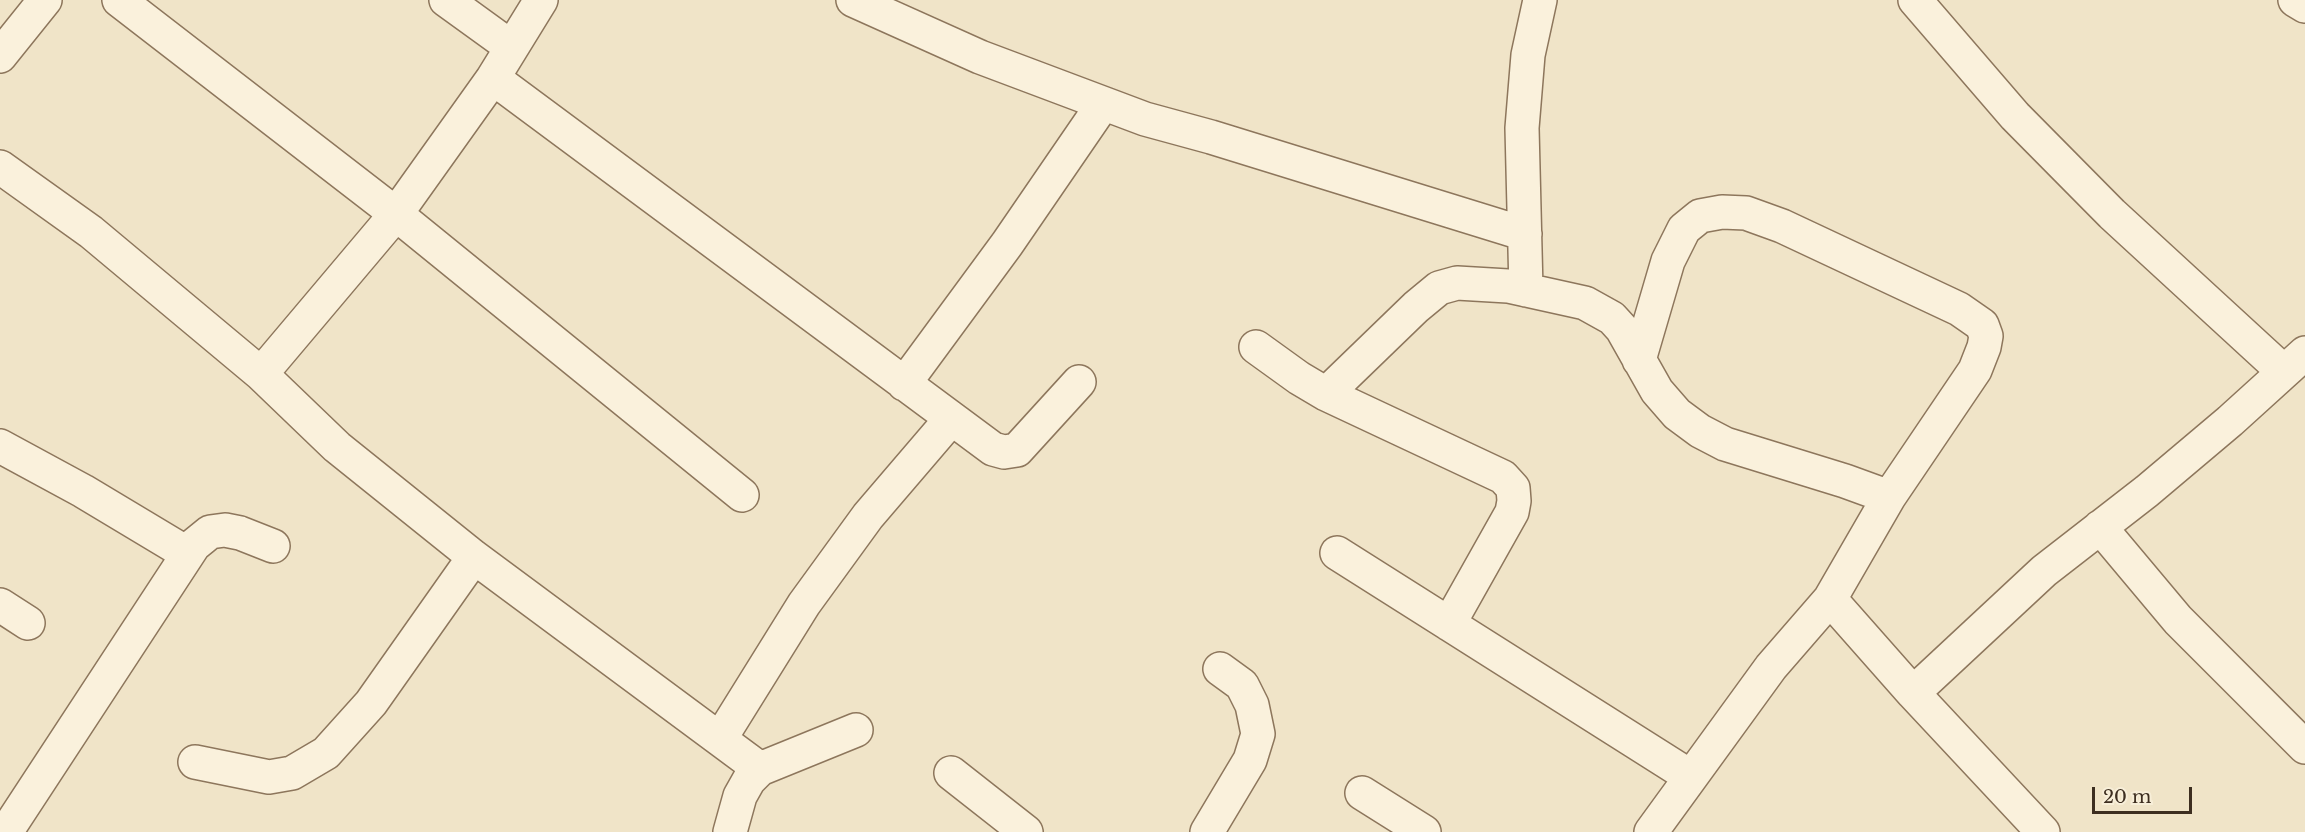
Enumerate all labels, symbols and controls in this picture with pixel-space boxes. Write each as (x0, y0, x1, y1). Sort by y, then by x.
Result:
scale bar (2095, 775, 2196, 813)
text: 20 m (2103, 786, 2151, 808)

